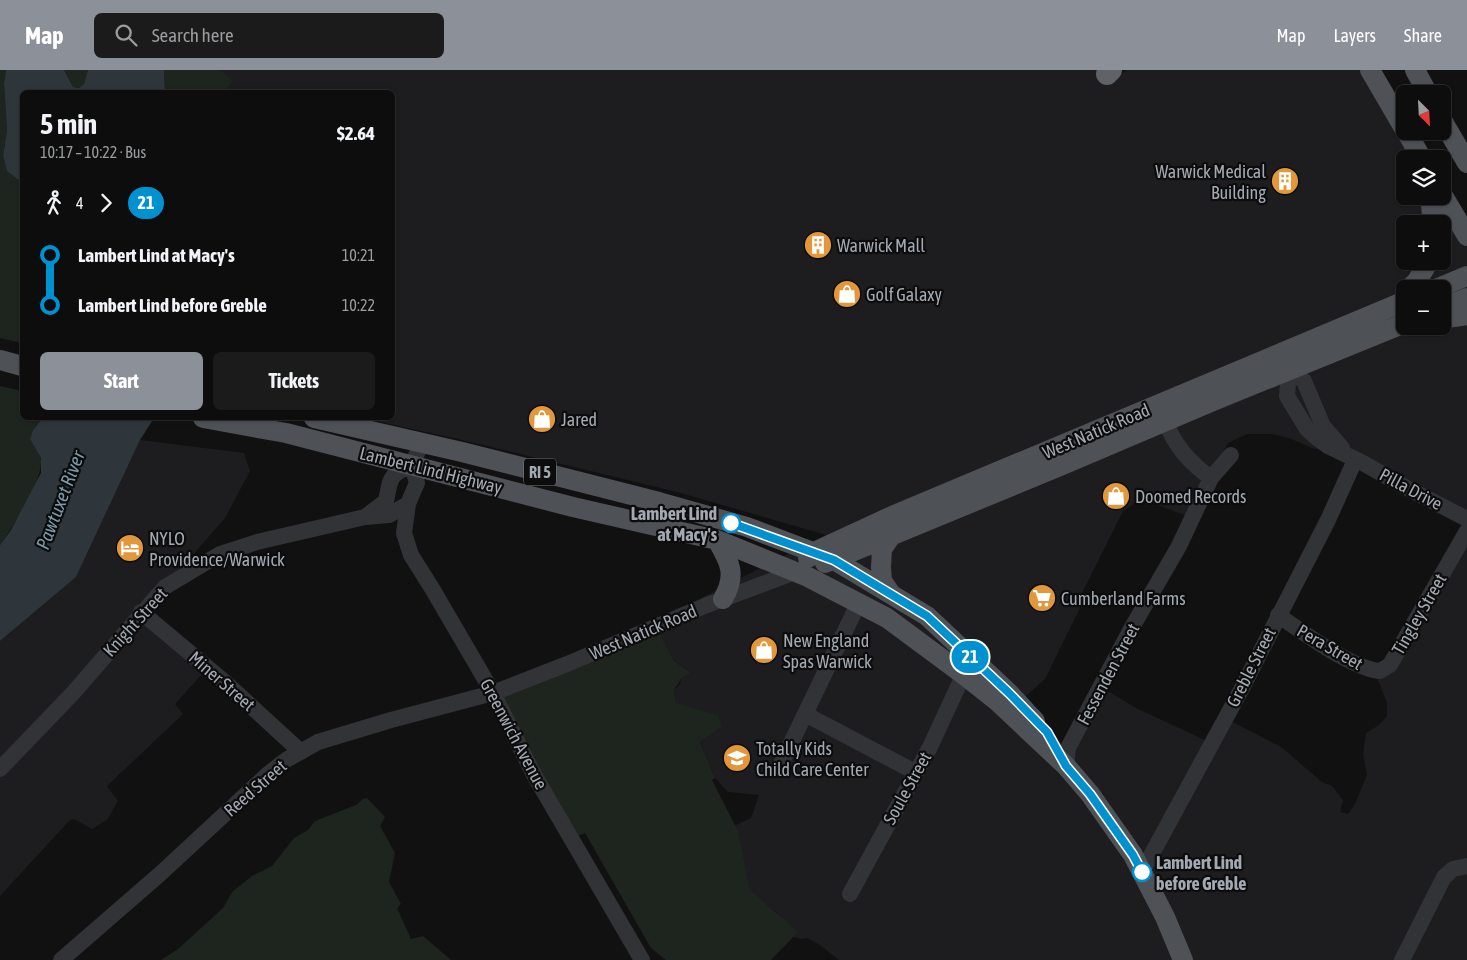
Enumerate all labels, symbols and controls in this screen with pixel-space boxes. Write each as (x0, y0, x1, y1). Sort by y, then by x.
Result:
search box (94, 13, 444, 58)
icon: search (112, 21, 140, 49)
text: Map (25, 22, 64, 49)
text: Search here (152, 24, 234, 46)
text: Map (1276, 25, 1305, 46)
text: Layers (1333, 25, 1376, 46)
text: Share (1404, 25, 1442, 46)
north arrow (1396, 85, 1451, 140)
map controls (1396, 85, 1451, 335)
text: 5 min (40, 108, 97, 140)
text: $2.64 (337, 122, 375, 144)
text: 10:17 – 10:22 · Bus (40, 143, 146, 161)
button: layers (1396, 150, 1451, 205)
place label: Warwick Medical Building (1155, 161, 1266, 203)
building icon: Warwick Medical Building (1270, 166, 1300, 196)
icon: walk (40, 189, 68, 217)
icon: forward (92, 189, 120, 217)
text: 21 (138, 192, 154, 213)
text: 4 (76, 194, 84, 212)
button: + (1396, 215, 1451, 270)
building icon: Warwick Mall (803, 230, 833, 260)
place label: Warwick Mall (837, 235, 925, 256)
text: Lambert Lind at Macy's (78, 244, 235, 266)
text: 10:21 (342, 246, 375, 264)
shop icon: Golf Galaxy (832, 279, 862, 309)
button: − (1396, 280, 1451, 335)
place label: Golf Galaxy (866, 284, 942, 305)
text: Lambert Lind before Greble (78, 294, 267, 316)
text: 10:22 (342, 296, 375, 314)
button: Start (40, 352, 203, 410)
button: Tickets (213, 352, 375, 410)
street label: West Natick Road (1039, 399, 1153, 463)
shop icon: Jared (527, 404, 557, 434)
place label: Jared (561, 409, 597, 430)
street label: Lambert Lind Highway (358, 442, 504, 498)
water label: Pawtuxet River (31, 446, 89, 552)
road number: RI 5 (524, 458, 556, 486)
street label: Pilla Drive (1376, 464, 1446, 514)
shop icon: Doomed Records (1101, 481, 1131, 511)
place label: Doomed Records (1135, 486, 1246, 507)
place label: Lambert Lind at Macy's (631, 503, 718, 545)
marker: Lambert Lind at Macy's (721, 513, 741, 533)
place label: NYLO Providence/Warwick (149, 528, 285, 570)
hotel icon: NYLO Providence/Warwick (115, 533, 145, 563)
street label: Tingley Street (1387, 570, 1451, 658)
street label: Knight Street (99, 583, 171, 661)
supermarket icon: Cumberland Farms (1027, 583, 1057, 613)
place label: Cumberland Farms (1061, 588, 1186, 609)
street label: West Natick Road (586, 600, 700, 664)
street label: Fessenden Street (1072, 620, 1144, 728)
street label: Pera Street (1294, 620, 1366, 674)
street label: Greble Street (1222, 624, 1280, 710)
place label: New England Spas Warwick (783, 630, 872, 672)
shop icon: New England Spas Warwick (749, 635, 779, 665)
line badge: 21 (948, 641, 992, 673)
text: 21 (962, 646, 978, 667)
street label: Miner Street (185, 647, 259, 715)
street label: Greenwich Avenue (476, 675, 552, 793)
place label: Totally Kids Child Care Center (756, 738, 869, 780)
school or university icon: Totally Kids Child Care Center (722, 743, 752, 773)
street label: Soule Street (879, 748, 935, 828)
street label: Reed Street (220, 755, 290, 821)
place label: Lambert Lind before Greble (1156, 852, 1246, 894)
marker: Lambert Lind before Greble (1132, 862, 1152, 882)

